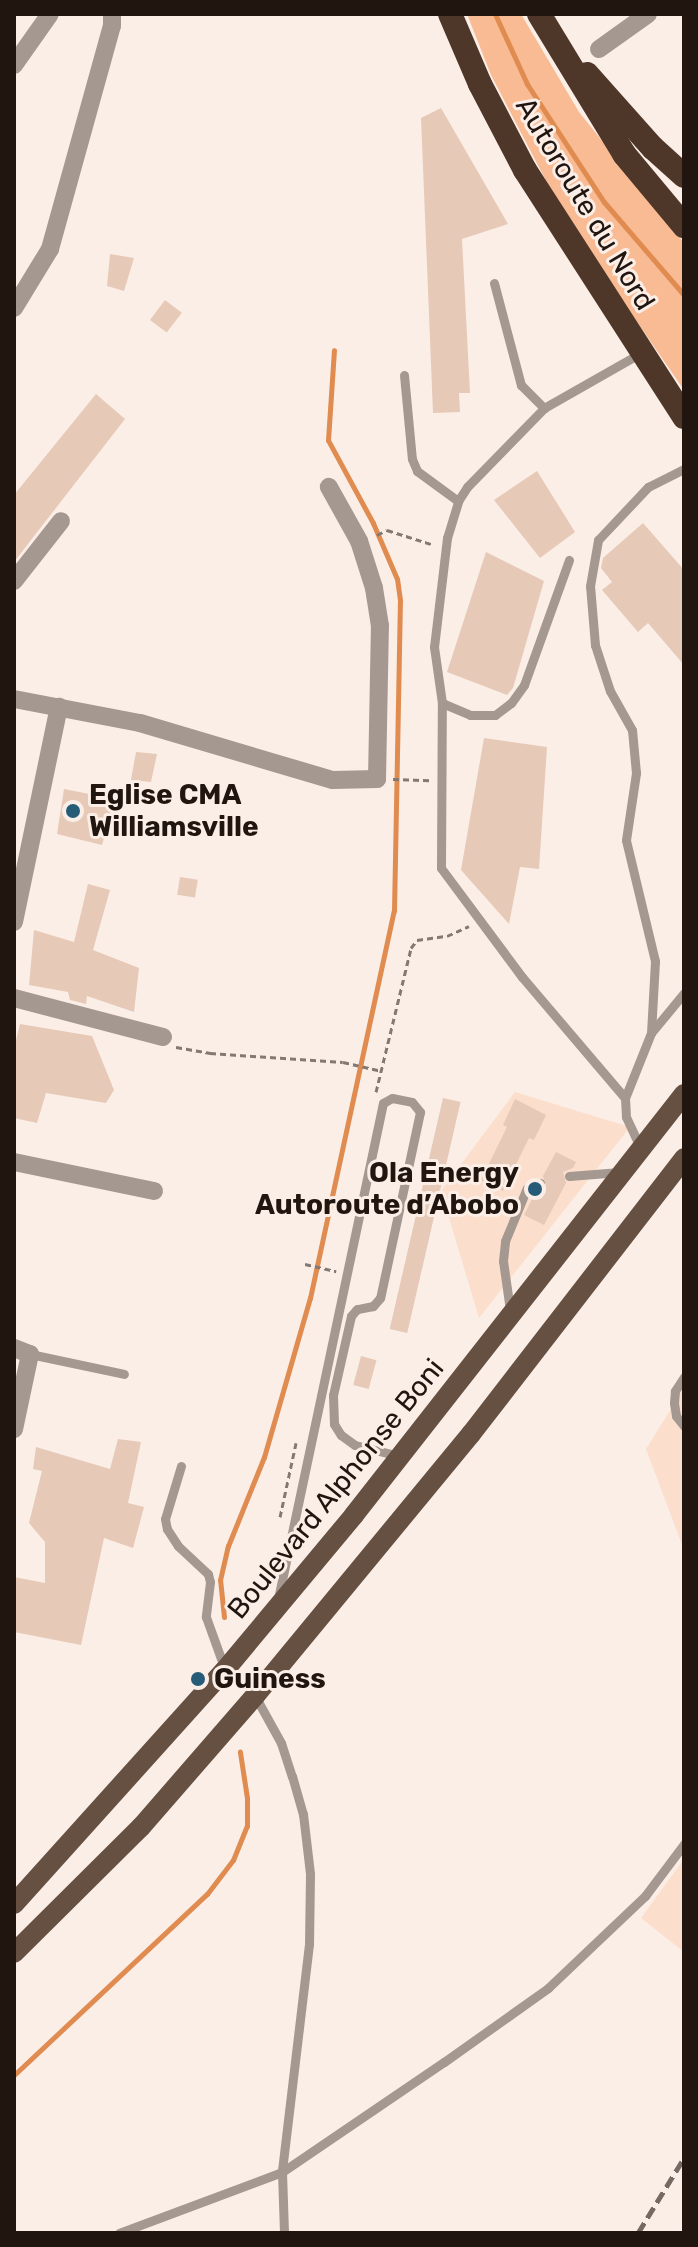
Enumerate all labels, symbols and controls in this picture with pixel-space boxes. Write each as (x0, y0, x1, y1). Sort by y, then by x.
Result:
street label: Autoroute du Nord (508, 92, 662, 316)
place label: Eglise CMA Williamsville (89, 778, 259, 844)
marker: Eglise CMA Williamsville (64, 802, 82, 820)
place label: Ola Energy Autoroute d’Abobo (255, 1156, 519, 1222)
marker: Ola Energy Autoroute d’Abobo (526, 1180, 544, 1198)
street label: Boulevard Alphonse Boni (221, 1352, 451, 1626)
place label: Guiness (214, 1662, 326, 1696)
marker: Guiness (189, 1670, 207, 1688)

